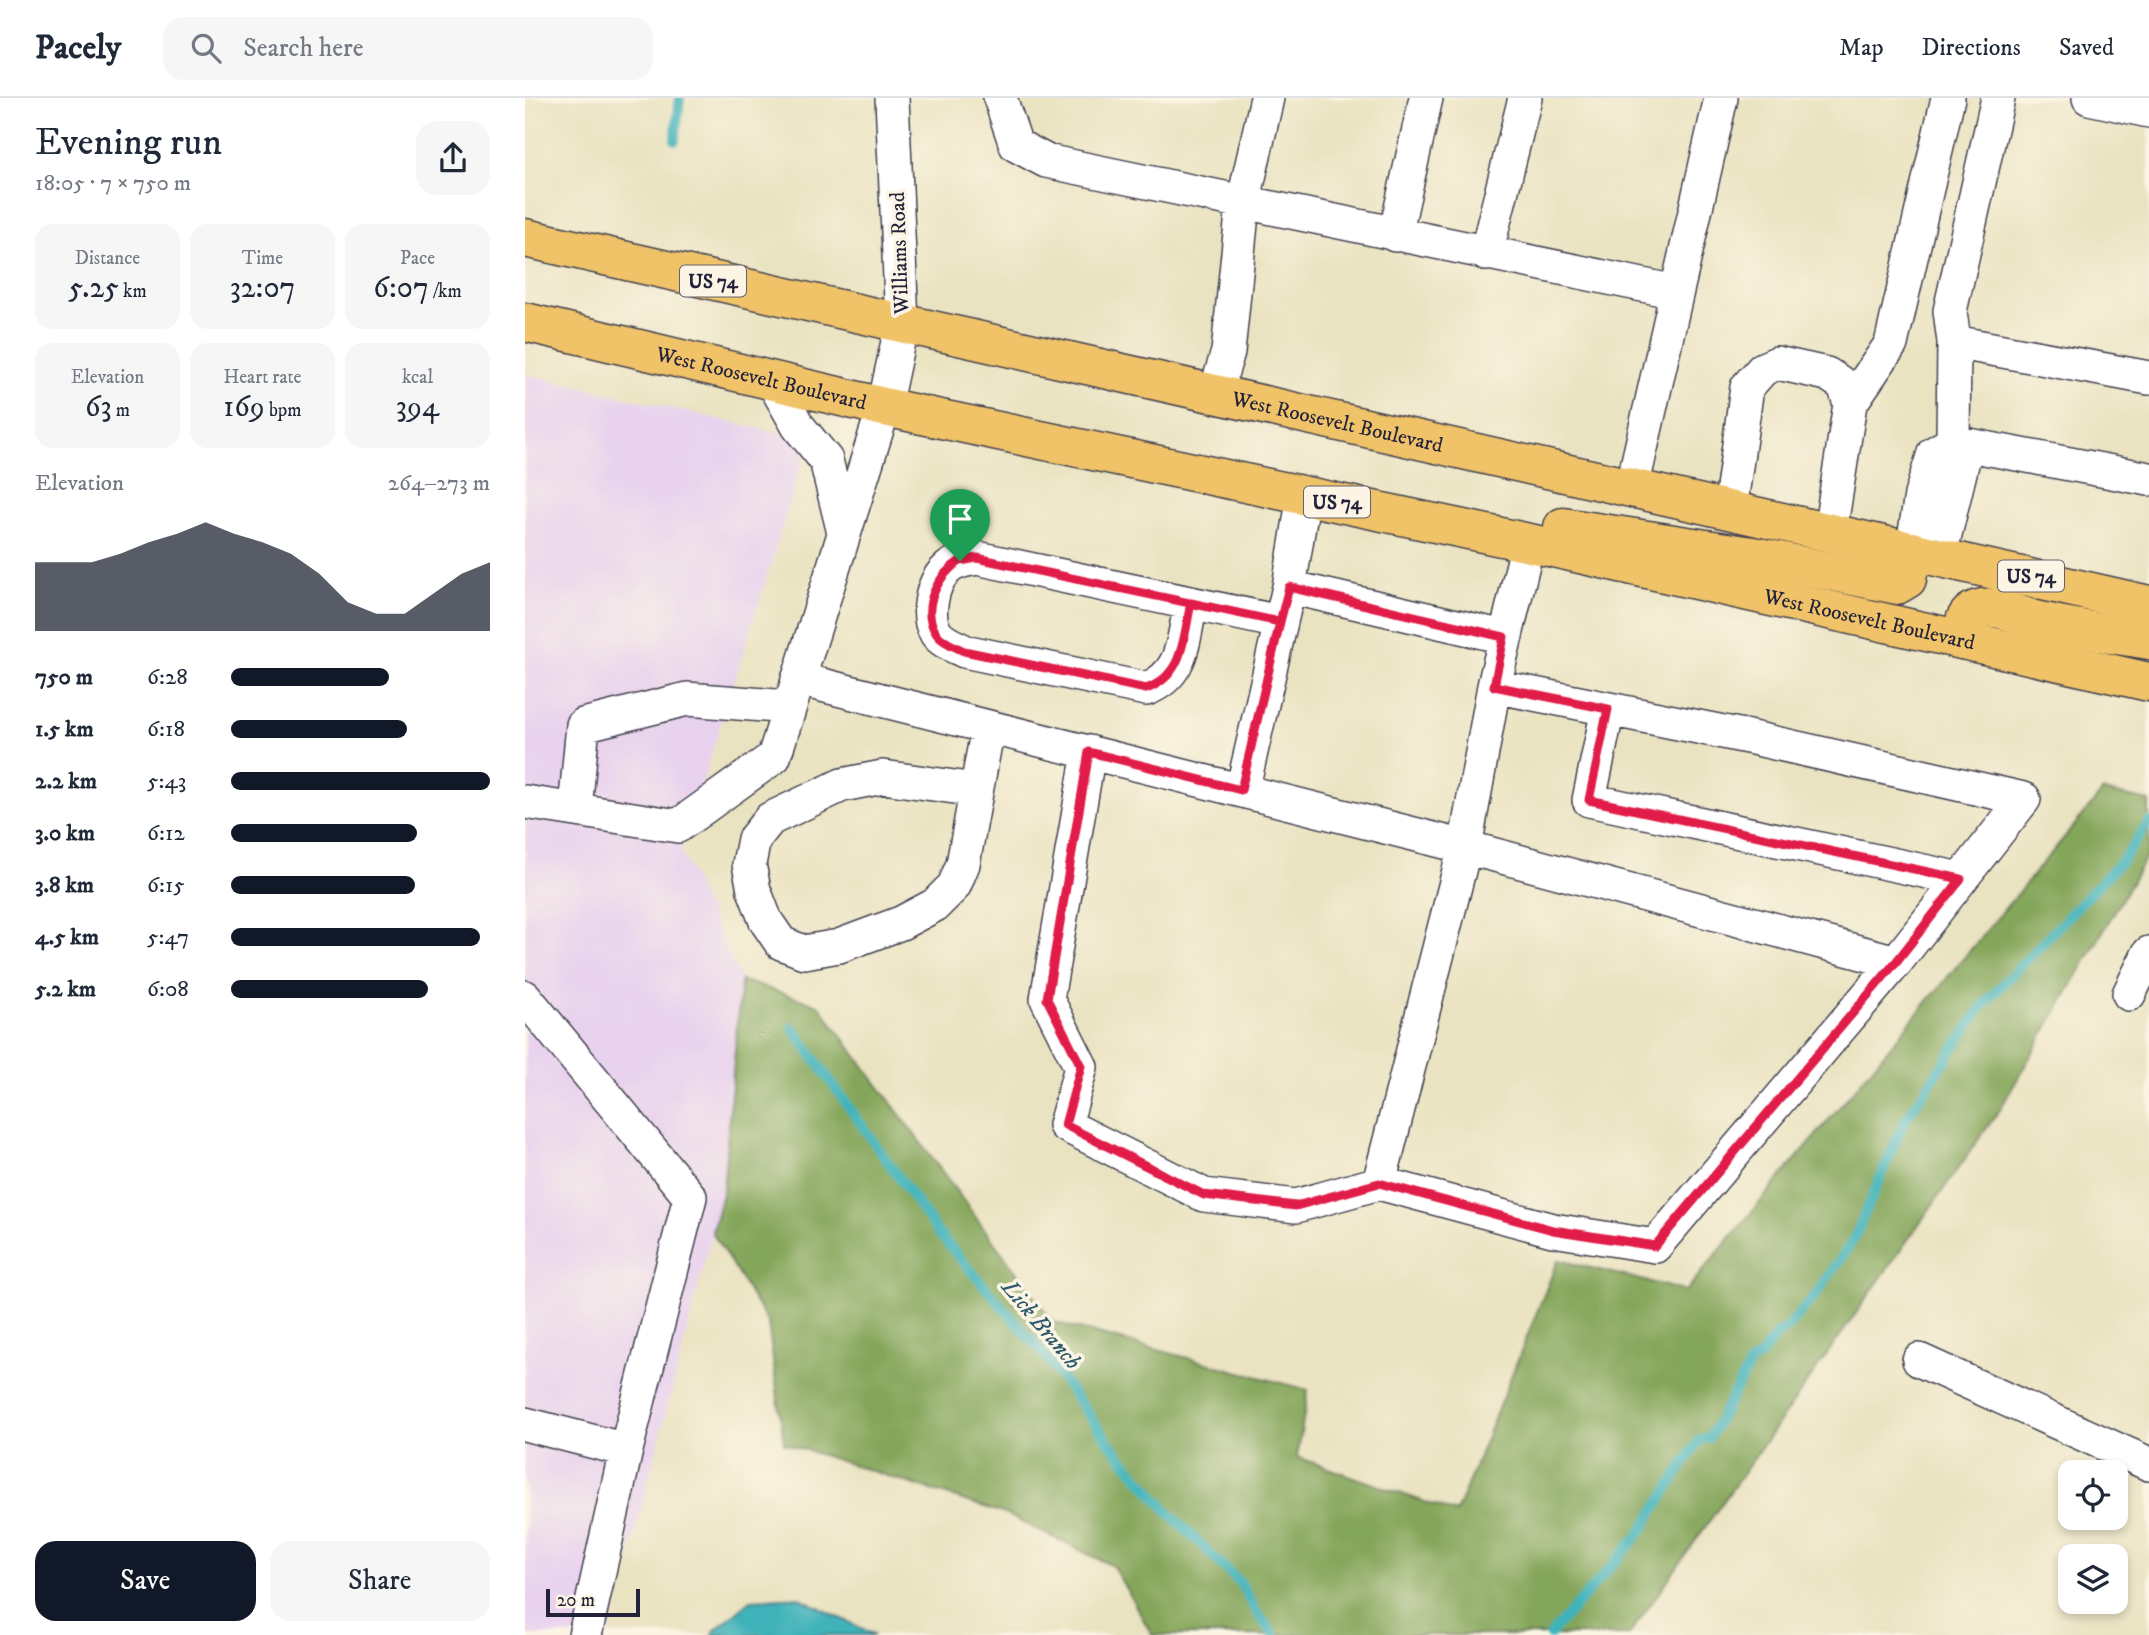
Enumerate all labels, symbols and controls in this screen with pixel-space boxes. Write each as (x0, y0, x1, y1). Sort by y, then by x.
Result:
search box (163, 17, 653, 80)
text: Pacely (35, 28, 121, 69)
icon: search (187, 29, 225, 67)
text: Search here (243, 32, 363, 65)
text: Map (1839, 33, 1884, 63)
text: Directions (1922, 33, 2021, 63)
text: Saved (2059, 33, 2114, 63)
text: Evening run (35, 119, 222, 167)
button: share (416, 121, 490, 195)
text: 18:05 · 7 × 750 m (35, 169, 191, 198)
street label: Williams Road (885, 191, 915, 316)
text: Distance (75, 247, 140, 270)
text: Time (242, 247, 283, 270)
text: Pace (400, 247, 435, 270)
road number: US 74 (680, 266, 746, 296)
text: 5.25 (68, 270, 119, 307)
text: 32:07 (230, 270, 295, 307)
text: 6:07 (373, 270, 429, 307)
text: km (119, 280, 147, 303)
text: /km (429, 280, 462, 303)
street label: West Roosevelt Boulevard (652, 341, 870, 417)
text: Elevation (71, 366, 144, 389)
text: Heart rate (224, 366, 301, 389)
text: kcal (402, 366, 433, 389)
street label: West Roosevelt Boulevard (1228, 386, 1446, 459)
text: 63 (85, 389, 112, 426)
text: 169 (223, 389, 265, 426)
text: 394 (396, 389, 439, 426)
text: m (112, 399, 130, 422)
text: bpm (265, 399, 302, 422)
text: Elevation (35, 469, 124, 498)
text: 264–273 m (388, 469, 490, 498)
road number: US 74 (1304, 486, 1370, 518)
pin (930, 489, 990, 561)
icon: arrive (941, 500, 979, 538)
road number: US 74 (1998, 561, 2064, 592)
street label: West Roosevelt Boulevard (1760, 584, 1978, 657)
text: 750 m (35, 663, 93, 692)
text: 6:28 (147, 663, 188, 692)
text: 1.5 km (35, 715, 94, 744)
text: 6:18 (147, 715, 185, 744)
text: 2.2 km (35, 767, 97, 796)
text: 5:43 (147, 767, 186, 796)
text: 3.0 km (35, 819, 95, 848)
text: 6:12 (147, 819, 185, 848)
text: 3.8 km (35, 871, 94, 900)
text: 6:15 (147, 871, 185, 900)
text: 4.5 km (35, 923, 99, 952)
text: 5:47 (147, 923, 189, 952)
text: 5.2 km (35, 975, 96, 1004)
text: 6:08 (147, 975, 189, 1004)
water label: Lick Branch (994, 1272, 1087, 1376)
map controls (2058, 1460, 2128, 1614)
button: locate (2058, 1460, 2128, 1530)
button: Save (35, 1541, 256, 1621)
button: Share (270, 1541, 490, 1621)
button: layers (2058, 1544, 2128, 1614)
scale bar (546, 1586, 641, 1618)
text: 20 m (557, 1589, 595, 1612)

